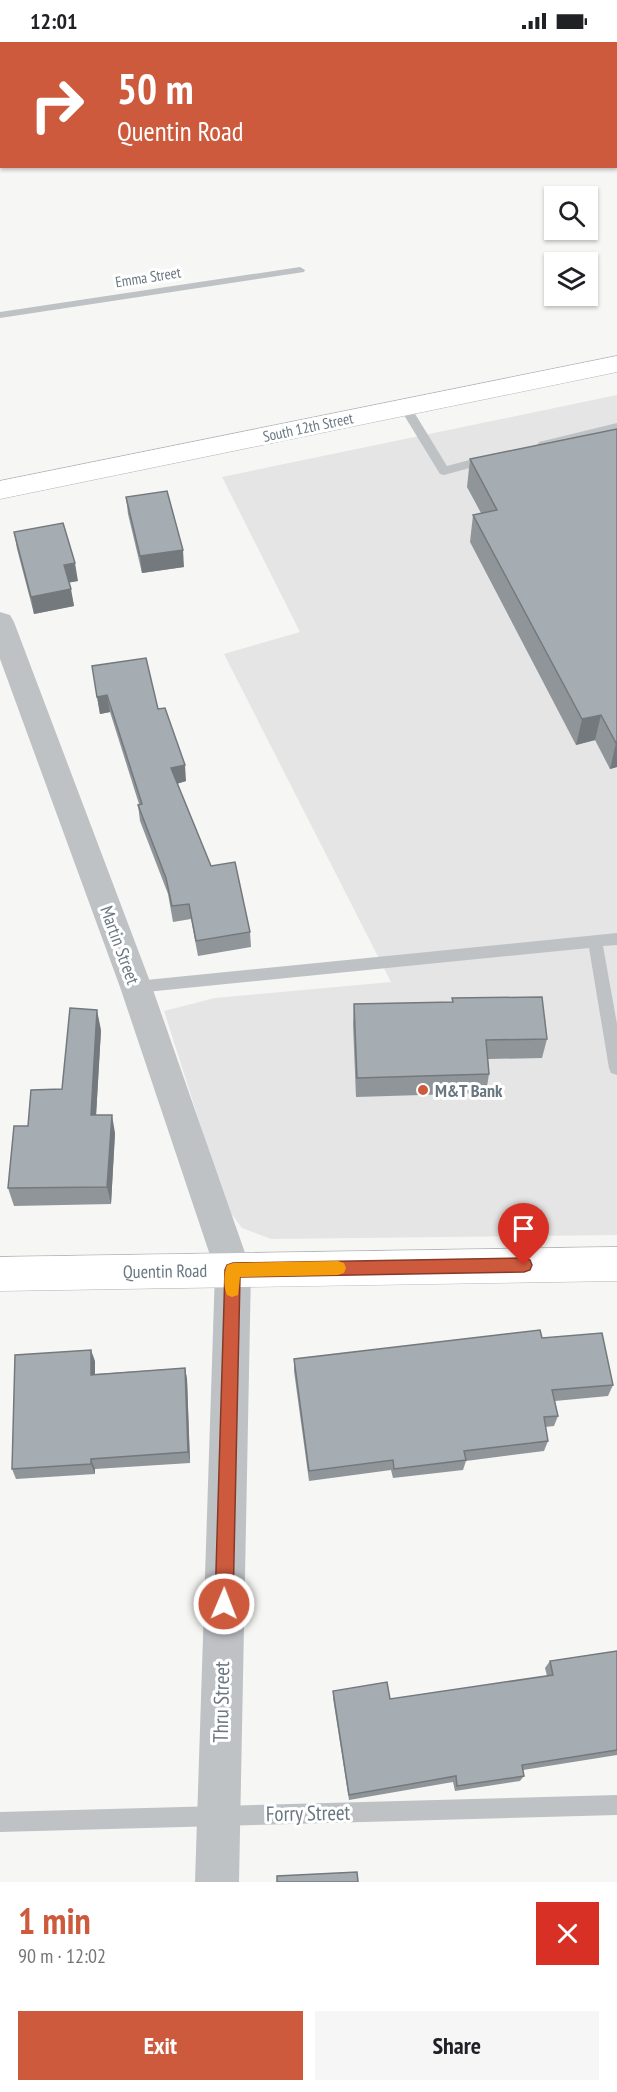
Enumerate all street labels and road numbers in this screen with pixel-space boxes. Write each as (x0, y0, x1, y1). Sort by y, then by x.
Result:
street label: Emma Street (114, 262, 182, 292)
street label: South 12th Street (261, 408, 355, 446)
street label: Martin Street (95, 903, 145, 987)
street label: Quentin Road (123, 1259, 207, 1283)
street label: Thru Street (207, 1661, 235, 1743)
street label: Forry Street (266, 1799, 351, 1827)

